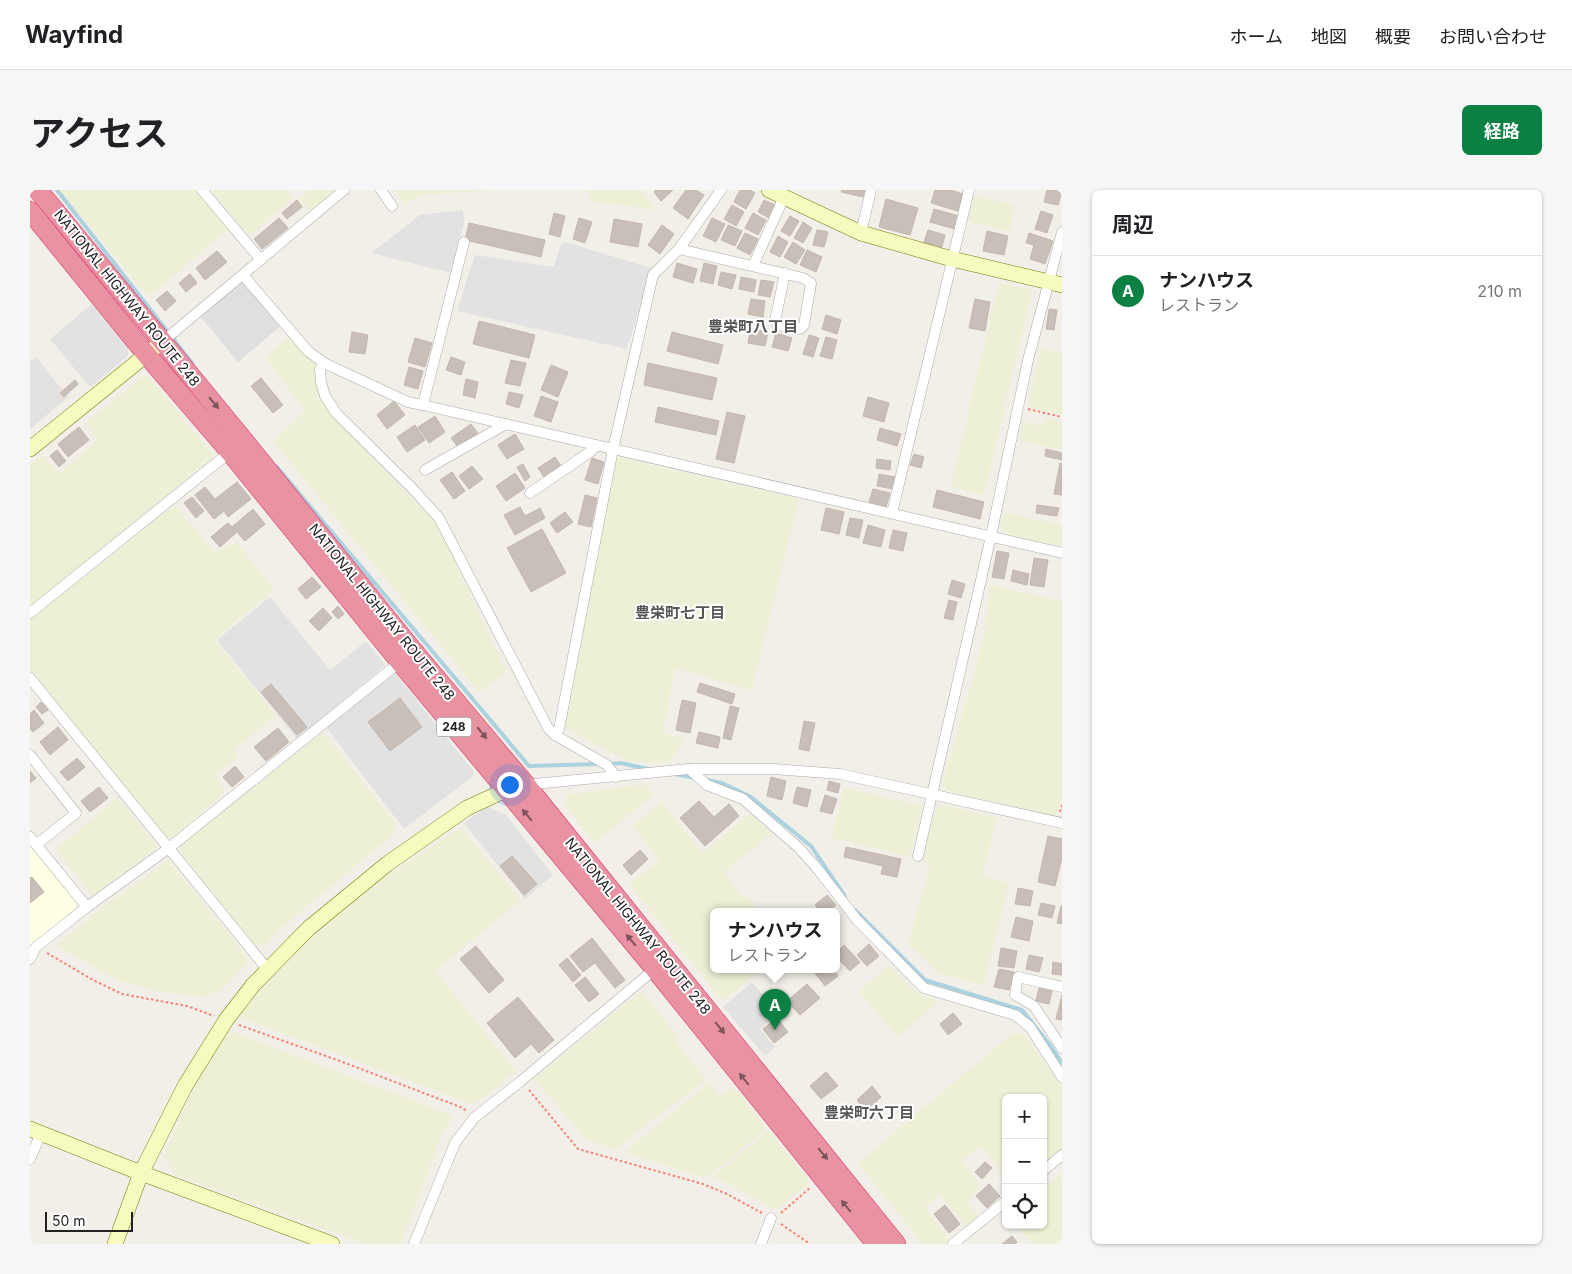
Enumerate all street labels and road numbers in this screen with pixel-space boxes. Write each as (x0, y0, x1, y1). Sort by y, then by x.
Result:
street label: NATIONAL HIGHWAY ROUTE 248 (51, 206, 204, 389)
street label: NATIONAL HIGHWAY ROUTE 248 (306, 520, 459, 703)
road number: 248 (436, 718, 472, 736)
street label: NATIONAL HIGHWAY ROUTE 248 (562, 834, 715, 1017)

